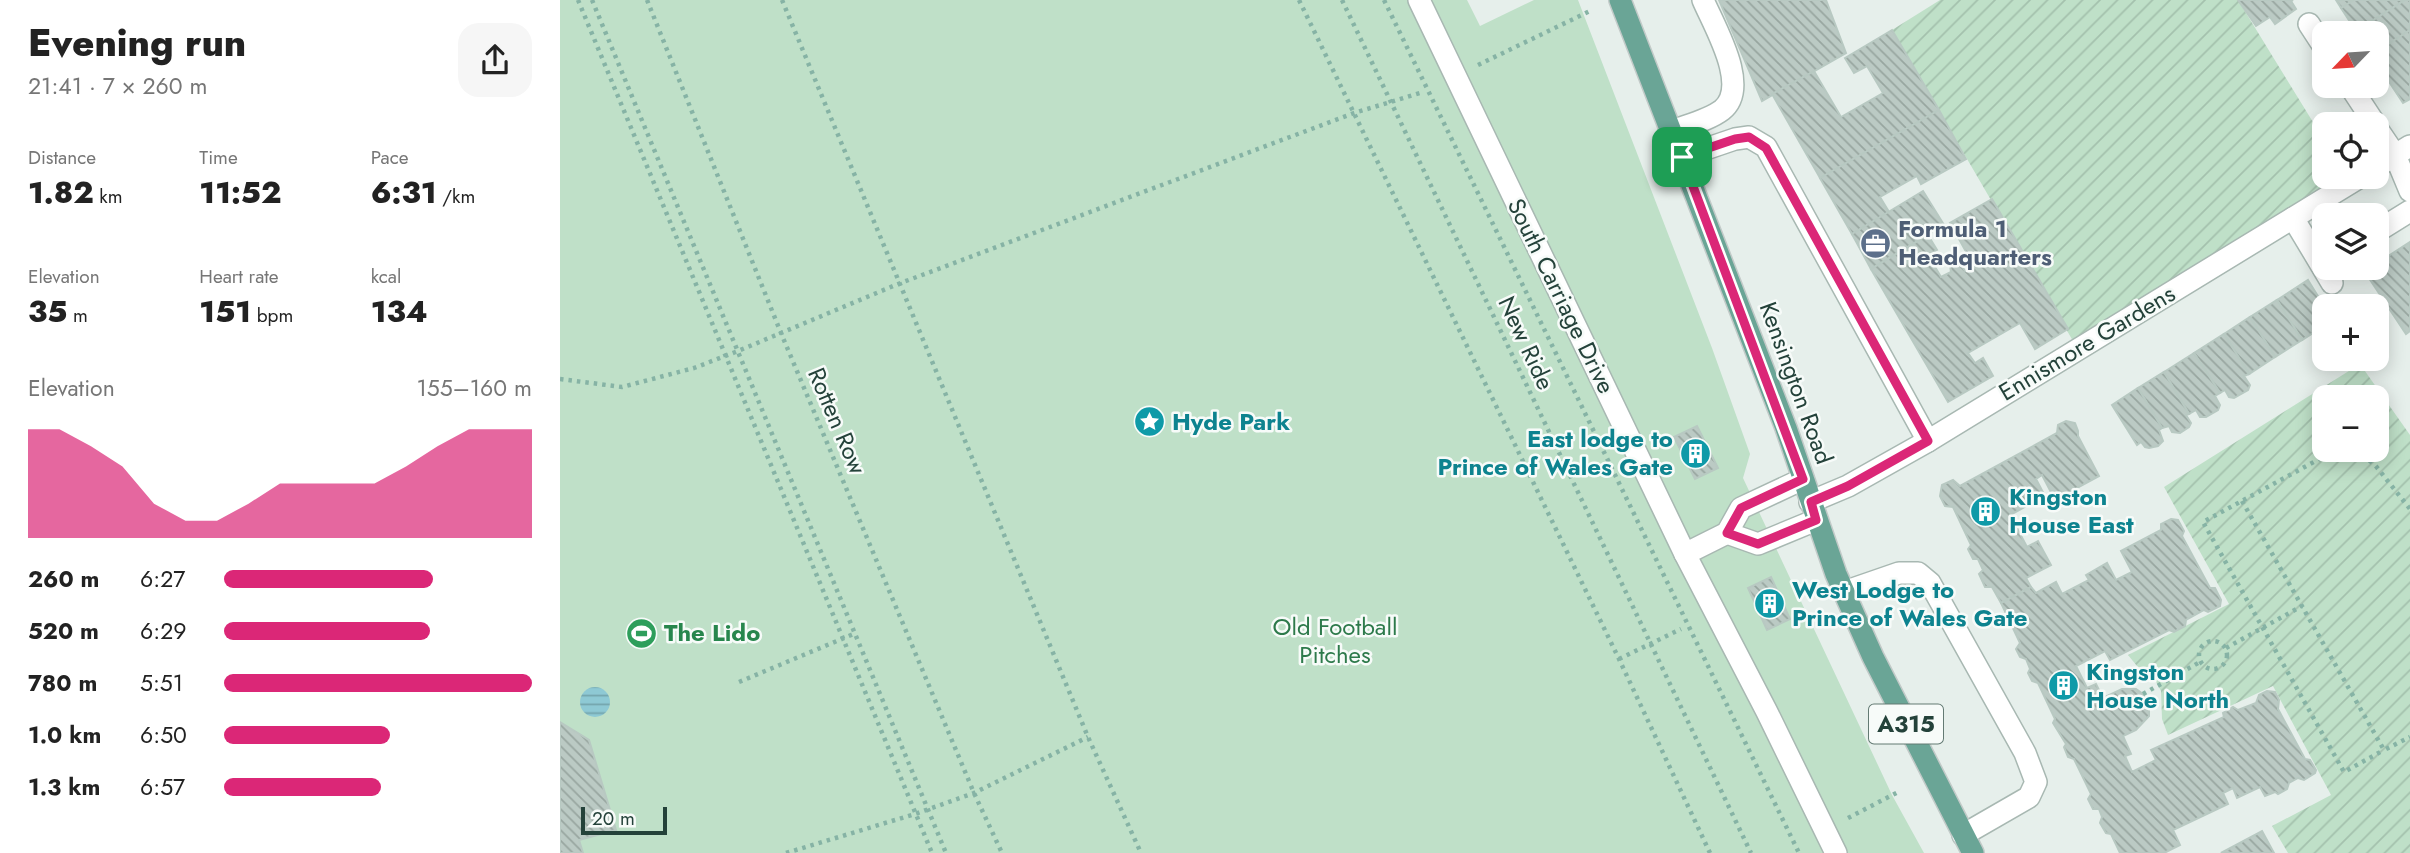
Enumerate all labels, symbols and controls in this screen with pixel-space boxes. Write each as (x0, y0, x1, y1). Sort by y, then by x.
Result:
text: Evening run (28, 15, 246, 70)
north arrow (2312, 21, 2389, 98)
map controls (2312, 21, 2389, 462)
button: share (458, 23, 532, 97)
text: 21:41 · 7 × 260 m (28, 69, 207, 103)
button: locate (2312, 112, 2389, 189)
pin (1652, 127, 1712, 187)
icon: arrive (1663, 138, 1701, 176)
text: Distance (28, 144, 96, 171)
text: Time (199, 144, 238, 171)
text: Pace (371, 144, 409, 171)
text: 1.82 (28, 171, 94, 214)
text: 11:52 (199, 171, 281, 214)
text: 6:31 (371, 171, 437, 214)
text: km (94, 183, 123, 210)
text: /km (437, 183, 475, 210)
street label: South Carriage Drive (1499, 192, 1624, 399)
button: layers (2312, 203, 2389, 280)
place label: Formula 1 Headquarters (1898, 211, 2052, 274)
office icon: Formula 1 Headquarters (1858, 226, 1892, 260)
text: Elevation (28, 263, 100, 290)
text: Heart rate (199, 263, 279, 290)
text: kcal (371, 263, 401, 290)
street label: Ennismore Gardens (1992, 276, 2182, 409)
text: 35 (28, 290, 67, 333)
text: 151 (199, 290, 251, 333)
text: 134 (371, 290, 428, 333)
street label: New Ride (1489, 290, 1563, 395)
button: + (2312, 294, 2389, 371)
street label: Kensington Road (1751, 297, 1842, 469)
text: m (67, 302, 88, 329)
text: bpm (251, 302, 293, 329)
street label: Rotten Row (799, 362, 876, 480)
text: Elevation (28, 371, 115, 405)
text: 155–160 m (416, 371, 532, 405)
button: − (2312, 385, 2389, 462)
place label: Hyde Park (1172, 404, 1290, 439)
place icon: Hyde Park (1132, 405, 1166, 439)
place label: East lodge to Prince of Wales Gate (1437, 421, 1673, 484)
building icon: East lodge to Prince of Wales Gate (1679, 436, 1713, 470)
place label: Kingston House East (2009, 479, 2134, 542)
building icon: Kingston House East (1969, 494, 2003, 528)
text: 260 m (28, 562, 99, 596)
text: 6:27 (140, 562, 185, 596)
place label: West Lodge to Prince of Wales Gate (1792, 572, 2028, 635)
building icon: West Lodge to Prince of Wales Gate (1752, 587, 1786, 621)
park label: Old Football Pitches (1273, 609, 1397, 672)
text: 520 m (28, 614, 99, 648)
text: 6:29 (140, 614, 186, 648)
place label: The Lido (664, 615, 760, 650)
sports icon: The Lido (624, 616, 658, 650)
place label: Kingston House North (2086, 654, 2229, 717)
text: 780 m (28, 666, 97, 700)
text: 5:51 (140, 666, 183, 700)
building icon: Kingston House North (2046, 669, 2080, 703)
road number: A315 (1869, 704, 1943, 744)
text: 1.0 km (28, 718, 101, 752)
text: 6:50 (140, 718, 187, 752)
text: 1.3 km (28, 770, 100, 804)
text: 6:57 (140, 770, 185, 804)
scale bar (581, 804, 667, 836)
text: 20 m (592, 805, 635, 832)

